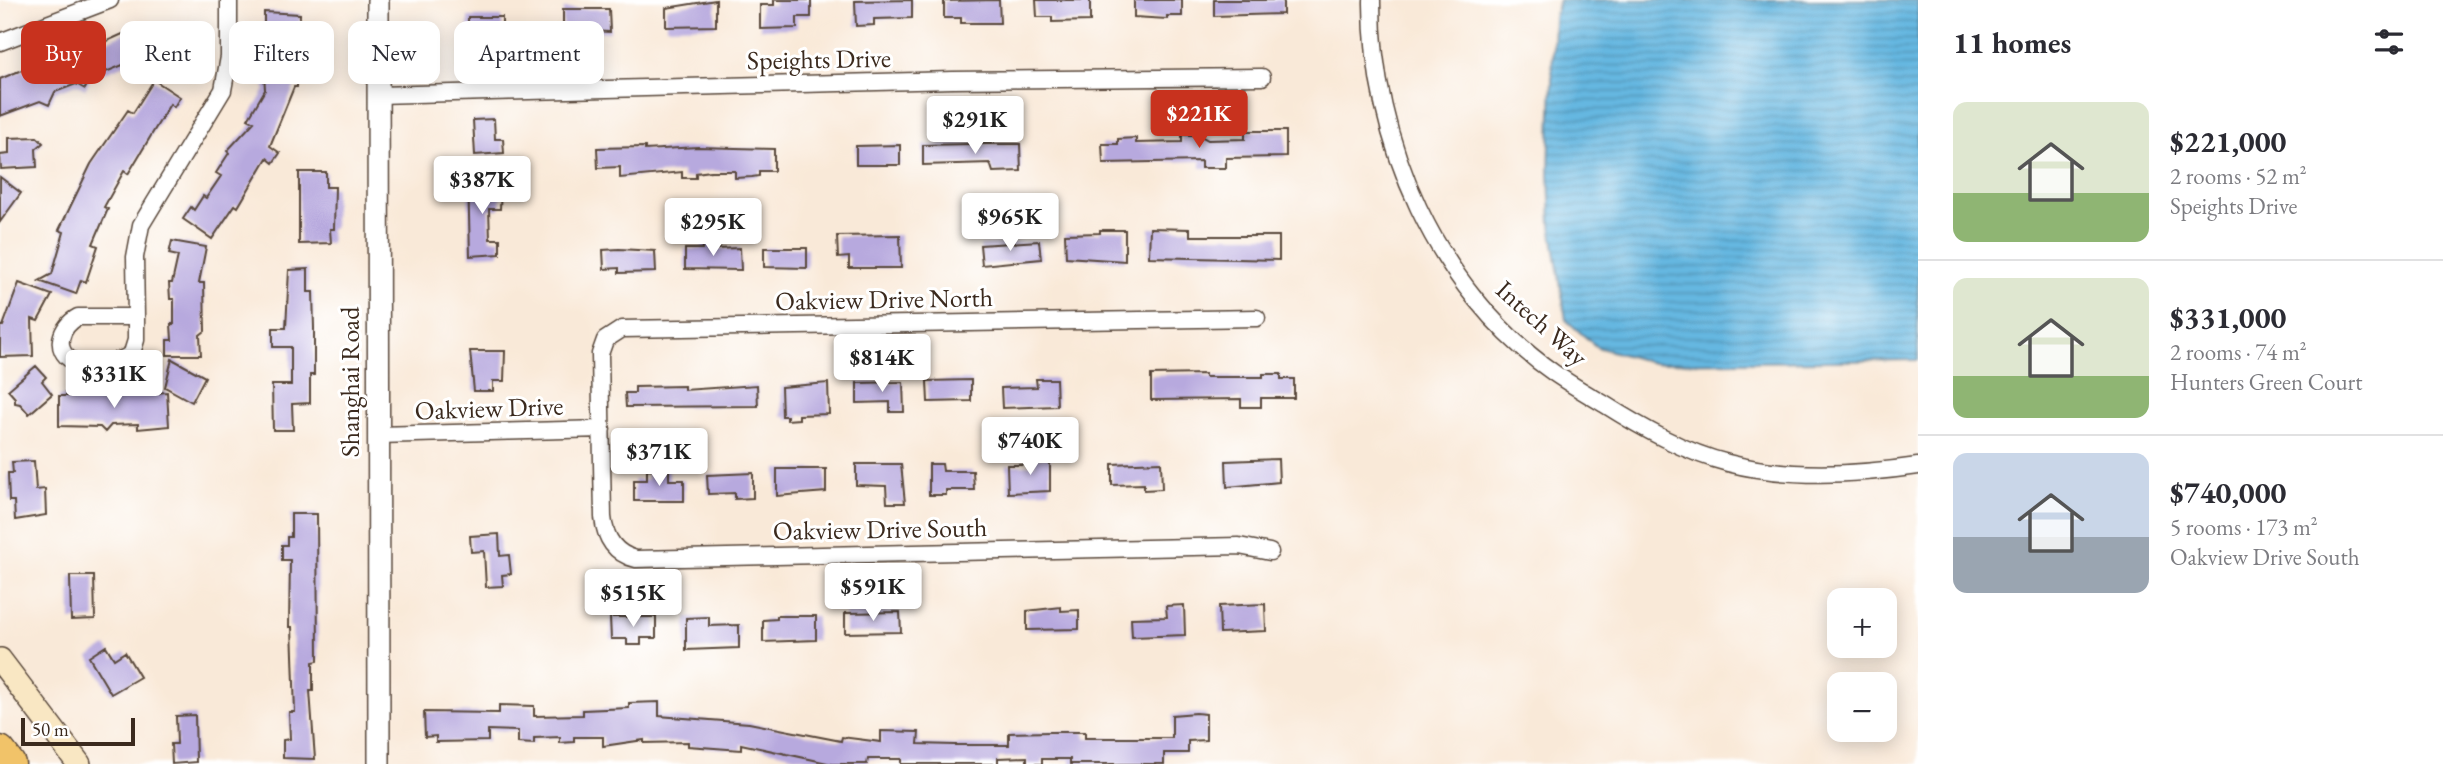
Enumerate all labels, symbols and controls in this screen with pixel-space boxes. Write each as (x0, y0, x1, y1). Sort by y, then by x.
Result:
chip: Buy (21, 21, 106, 84)
chip: Rent (120, 21, 215, 84)
chip: Filters (229, 21, 334, 84)
chip: New (348, 21, 440, 84)
chip: Apartment (454, 21, 604, 84)
text: 11 homes (1953, 23, 2071, 62)
icon: filters (2370, 23, 2408, 61)
street label: Speights Drive (747, 41, 891, 77)
pin: $221K (1150, 90, 1248, 150)
pin: $291K (926, 96, 1024, 156)
text: $221K (1167, 98, 1231, 128)
text: $291K (943, 104, 1007, 134)
text: $221,000 (2170, 122, 2286, 161)
icon: home (2009, 130, 2093, 214)
pin: $387K (433, 156, 531, 216)
text: 2 rooms · 52 m² (2170, 161, 2307, 191)
text: $387K (450, 164, 514, 194)
text: Speights Drive (2170, 191, 2297, 221)
pin: $965K (961, 194, 1059, 253)
pin: $295K (664, 198, 762, 258)
text: $965K (978, 201, 1042, 231)
text: $295K (681, 206, 745, 236)
street label: Intech Way (1489, 273, 1596, 374)
street label: Oakview Drive North (775, 280, 993, 318)
text: $331,000 (2170, 298, 2286, 337)
street label: Shanghai Road (333, 306, 367, 457)
icon: home (2009, 306, 2093, 390)
pin: $814K (833, 334, 931, 394)
text: 2 rooms · 74 m² (2170, 337, 2307, 367)
text: $814K (850, 342, 914, 372)
pin: $331K (65, 350, 163, 410)
text: $331K (82, 358, 146, 388)
text: Hunters Green Court (2170, 367, 2362, 397)
street label: Oakview Drive (414, 388, 564, 428)
pin: $740K (981, 418, 1079, 477)
text: $740K (998, 425, 1062, 455)
pin: $371K (610, 428, 708, 488)
text: $371K (627, 436, 691, 466)
text: $740,000 (2170, 473, 2286, 512)
icon: home (2009, 481, 2093, 565)
street label: Oakview Drive South (773, 510, 987, 548)
text: 5 rooms · 173 m² (2170, 512, 2318, 542)
text: Oakview Drive South (2170, 542, 2360, 572)
pin: $591K (824, 564, 922, 623)
pin: $515K (584, 570, 682, 629)
text: $591K (841, 571, 905, 601)
text: $515K (601, 577, 665, 607)
map controls (1827, 588, 1897, 742)
button: + (1827, 588, 1897, 658)
button: − (1827, 672, 1897, 742)
scale bar (21, 715, 135, 747)
text: 50 m (32, 717, 69, 742)

